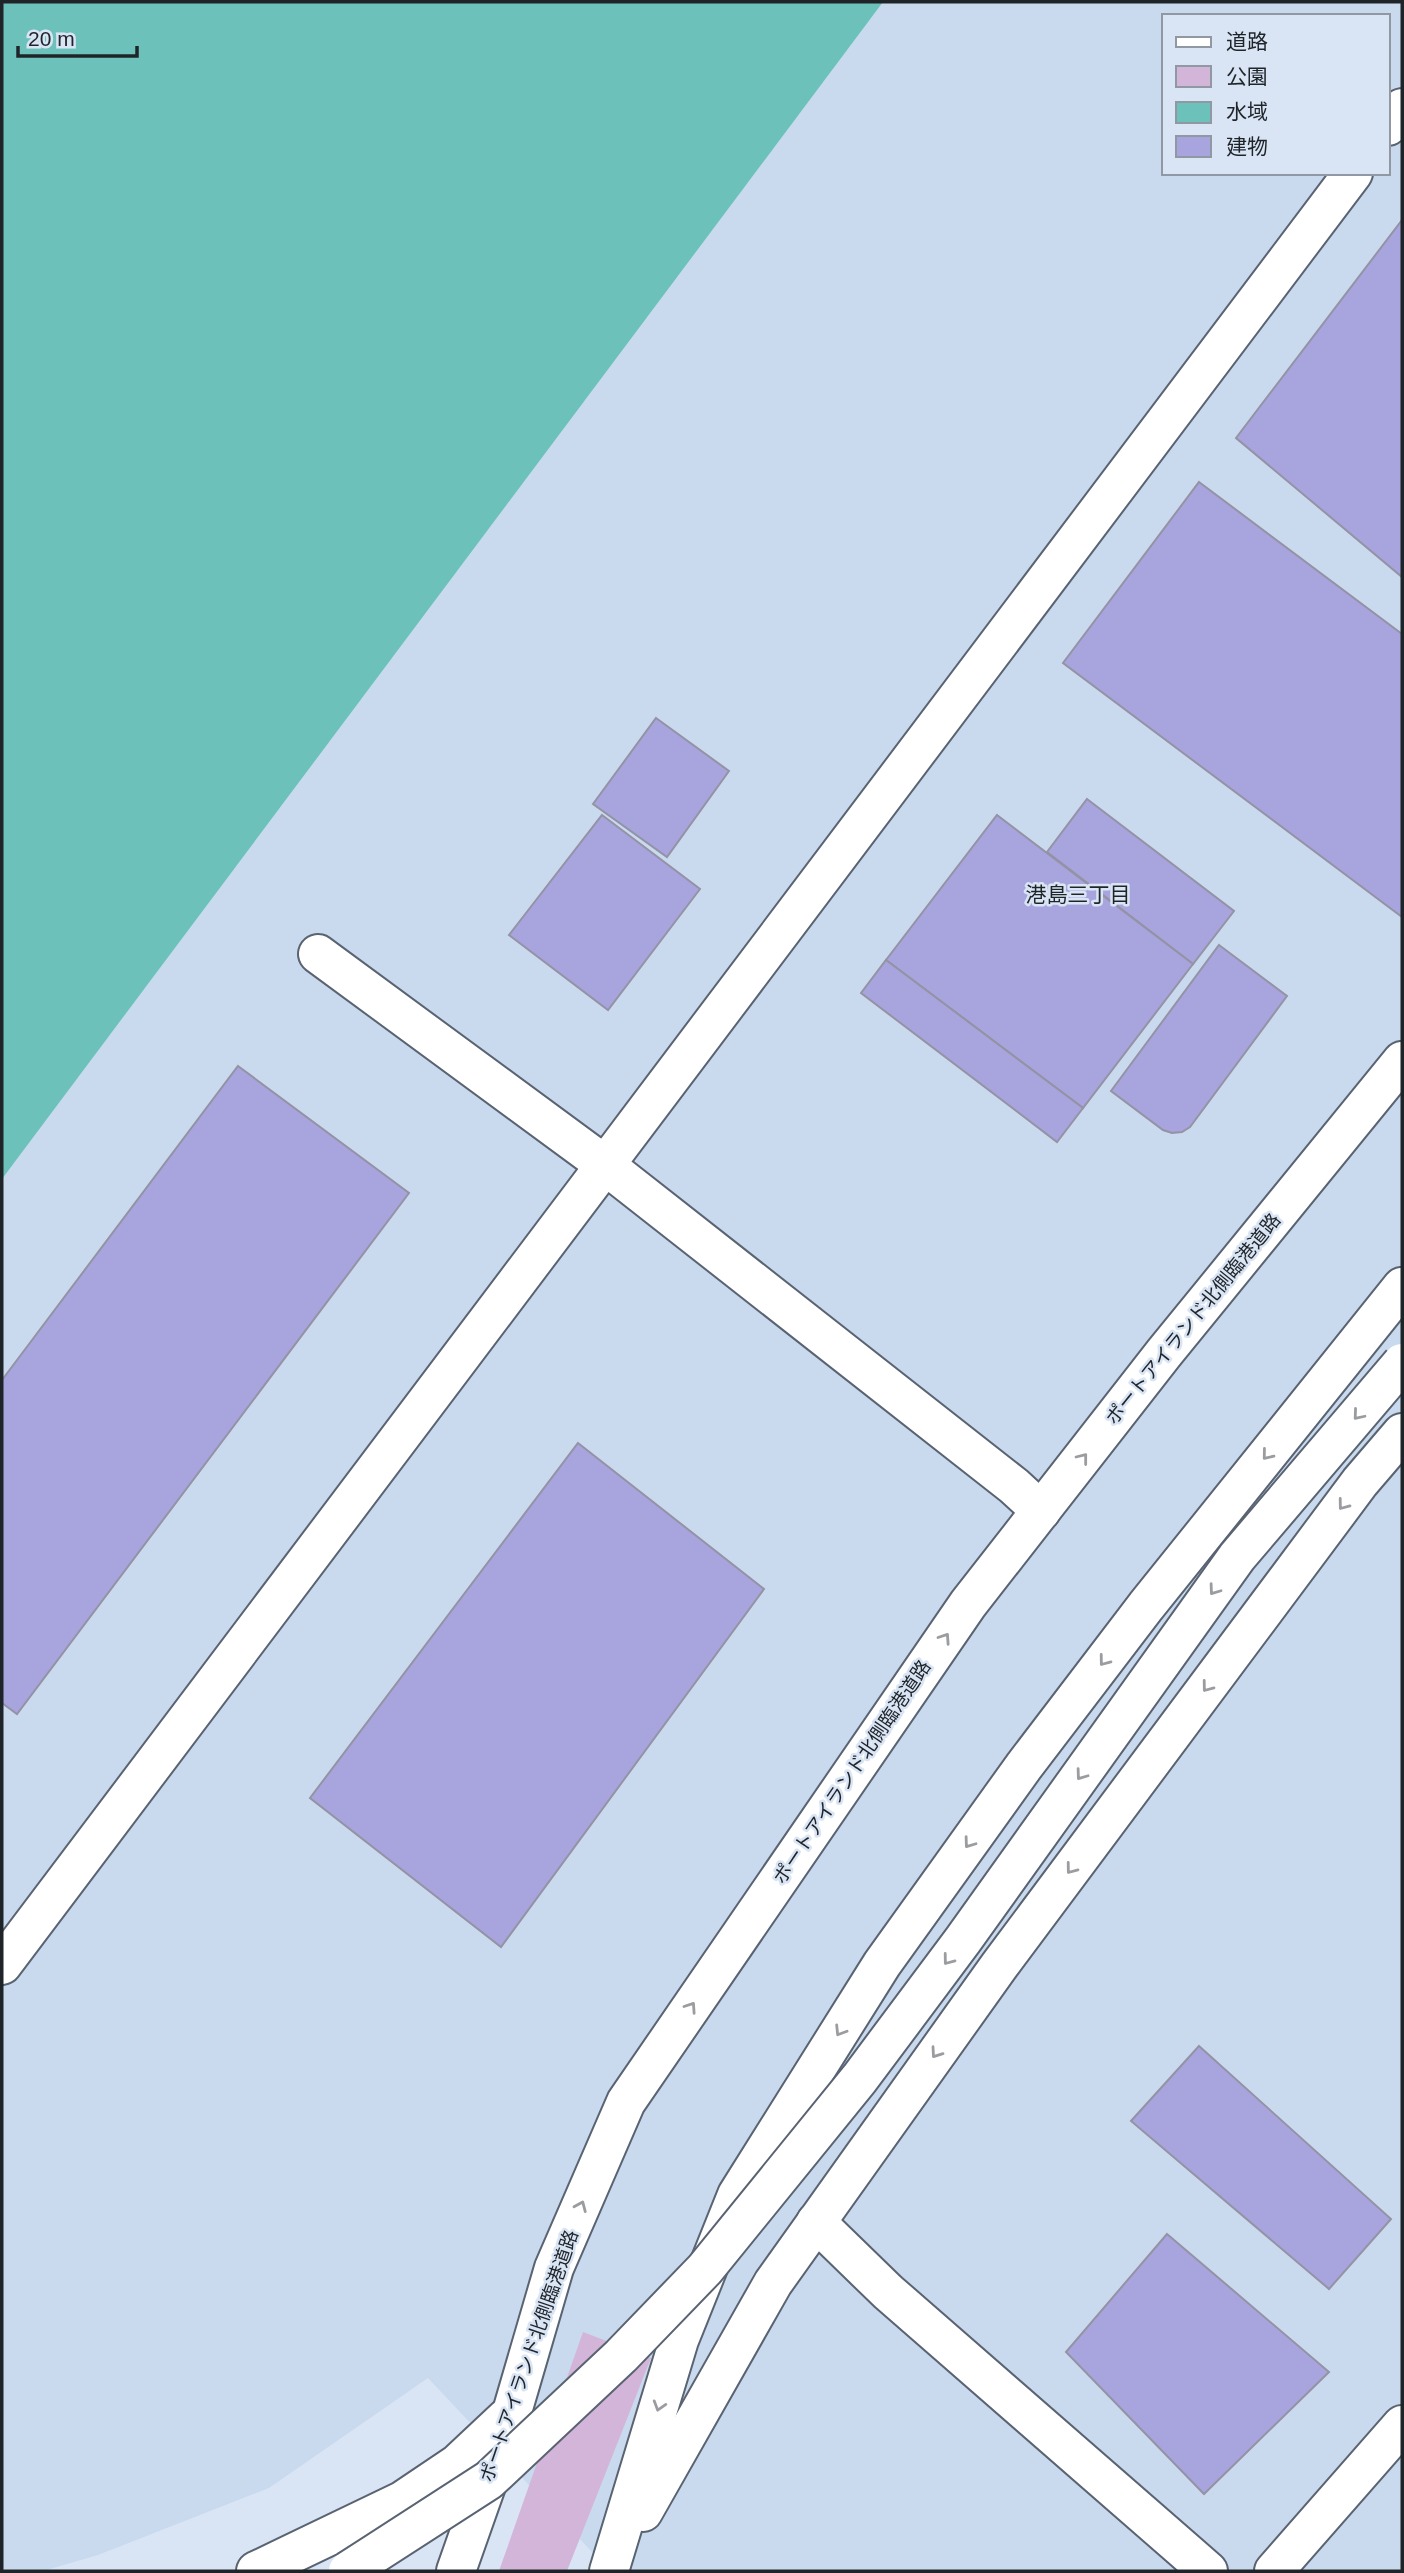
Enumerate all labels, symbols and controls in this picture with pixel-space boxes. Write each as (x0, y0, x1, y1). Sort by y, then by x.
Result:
scale bar (18, 14, 136, 58)
legend (1162, 14, 1390, 175)
text: 20 m (28, 27, 75, 50)
text: 道路 (1226, 30, 1268, 53)
text: 公園 (1226, 65, 1268, 88)
text: 水域 (1226, 100, 1268, 123)
text: 建物 (1226, 135, 1268, 158)
district label: 港島三丁目 (1026, 883, 1131, 906)
street label: ポートアイランド北側臨港道路 (1101, 1209, 1285, 1429)
one-way arrow (1354, 1406, 1366, 1419)
one-way arrow (1263, 1447, 1276, 1459)
one-way arrow (1074, 1453, 1087, 1465)
one-way arrow (1339, 1497, 1351, 1510)
one-way arrow (1209, 1582, 1222, 1595)
one-way arrow (937, 1633, 949, 1646)
one-way arrow (1100, 1653, 1113, 1665)
street label: ポートアイランド北側臨港道路 (769, 1656, 935, 1888)
one-way arrow (1203, 1679, 1215, 1692)
one-way arrow (1077, 1767, 1089, 1780)
one-way arrow (965, 1835, 977, 1848)
one-way arrow (1066, 1861, 1079, 1874)
one-way arrow (944, 1952, 957, 1965)
one-way arrow (683, 2002, 696, 2015)
one-way arrow (835, 2023, 848, 2036)
one-way arrow (932, 2045, 945, 2058)
one-way arrow (573, 2200, 587, 2213)
street label: ポートアイランド北側臨港道路 (476, 2227, 582, 2485)
one-way arrow (653, 2399, 668, 2411)

